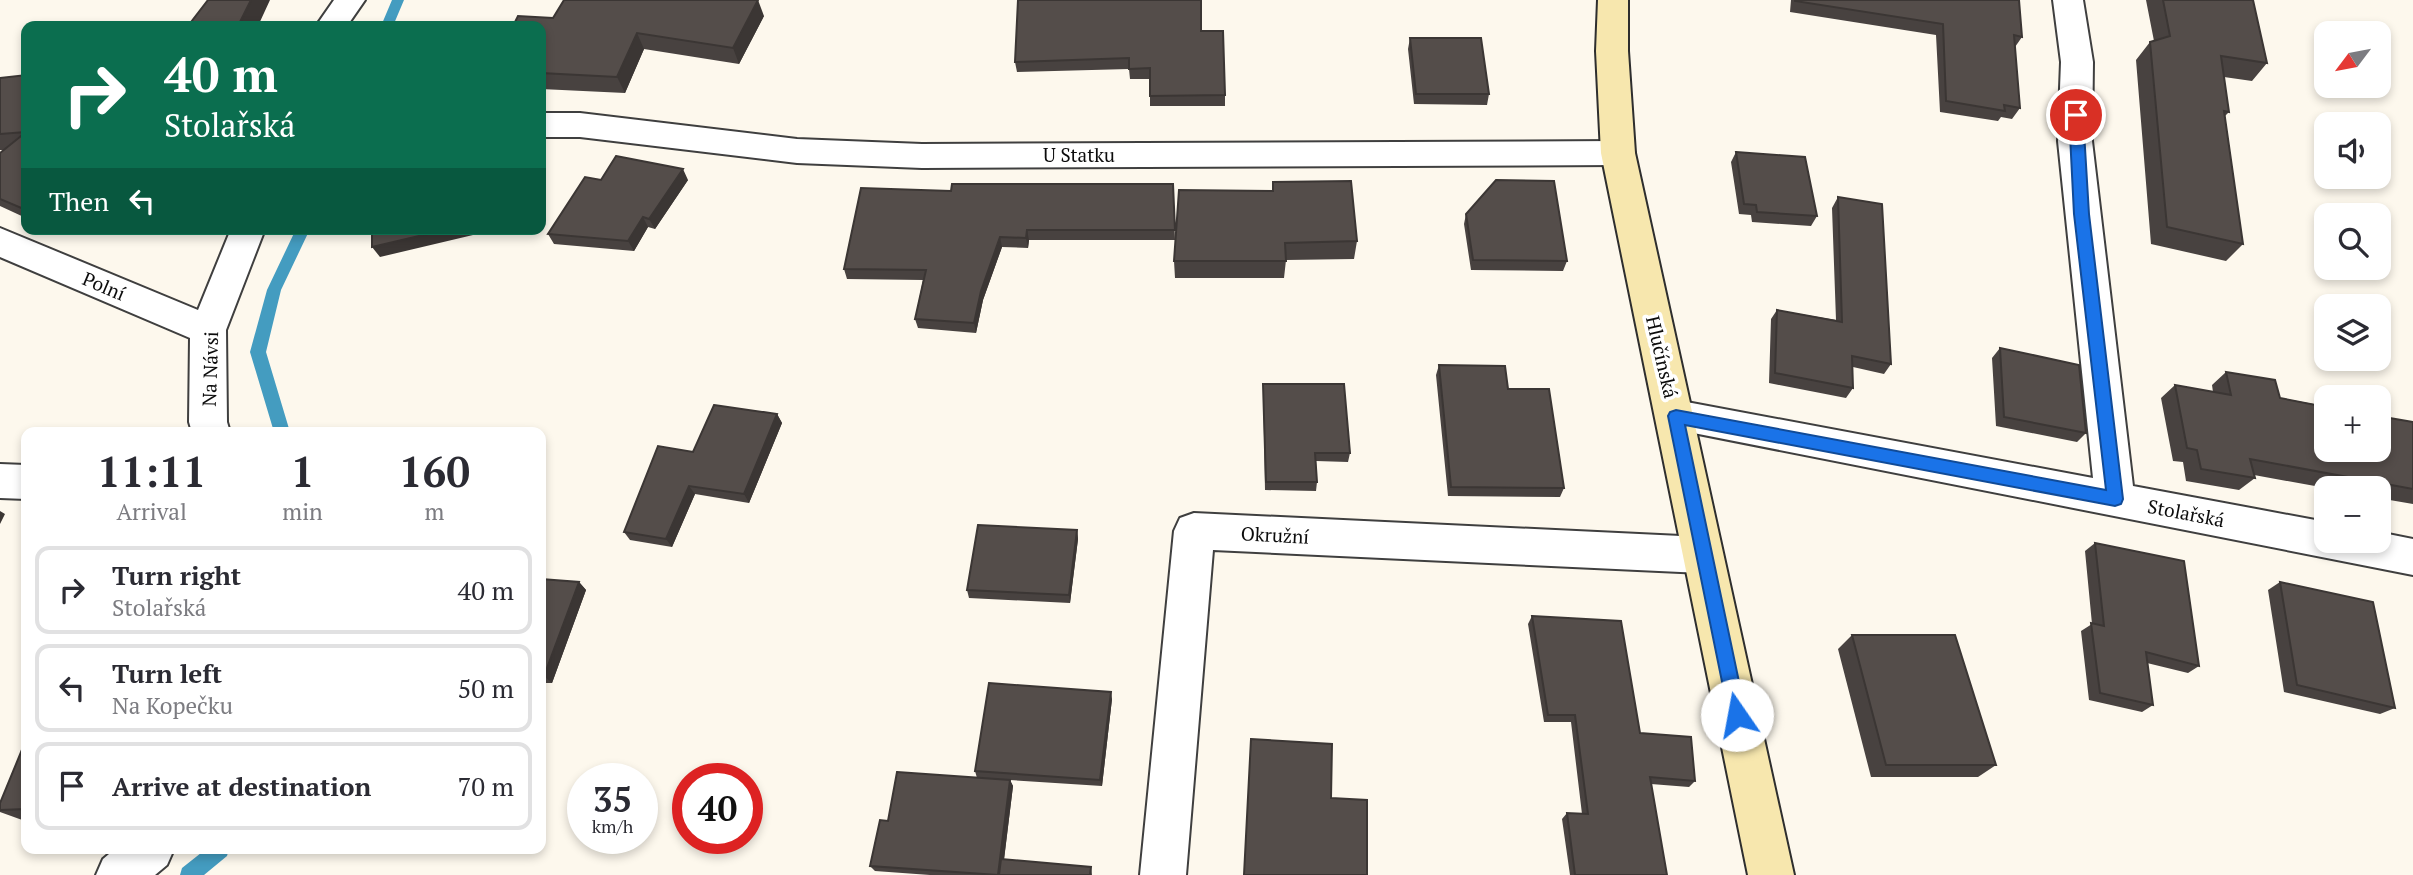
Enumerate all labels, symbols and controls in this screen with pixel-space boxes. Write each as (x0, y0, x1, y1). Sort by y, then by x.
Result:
north arrow (2314, 21, 2390, 98)
map controls (2314, 21, 2391, 553)
text: 40 m (164, 41, 278, 106)
icon: right (49, 49, 140, 140)
pin (2046, 85, 2106, 145)
icon: arrive (2057, 96, 2095, 134)
text: Stolařská (164, 104, 295, 146)
button: sound (2314, 112, 2391, 189)
street label: U Statku (1043, 142, 1115, 167)
icon: left (123, 182, 161, 220)
text: Then (49, 184, 109, 218)
button: search (2314, 203, 2391, 280)
street label: Polní (79, 265, 130, 306)
button: layers (2314, 294, 2391, 371)
street label: Hlučínská (1641, 313, 1684, 401)
street label: Na Návsi (196, 331, 223, 407)
button: + (2314, 385, 2391, 462)
text: 11:11 (97, 443, 206, 499)
text: 1 (291, 443, 314, 499)
text: 160 (399, 443, 470, 499)
button: − (2314, 476, 2391, 553)
street label: Stolařská (2145, 493, 2227, 532)
text: Arrival (116, 496, 187, 527)
text: min (282, 496, 323, 527)
text: m (424, 496, 444, 527)
street label: Okružní (1240, 520, 1310, 549)
text: Turn right (112, 558, 241, 592)
icon: right (53, 571, 91, 609)
text: 40 m (458, 573, 514, 607)
text: Stolařská (112, 592, 206, 623)
text: Turn left (112, 656, 222, 690)
icon: left (53, 669, 91, 707)
text: 50 m (458, 671, 514, 705)
position arrow (1700, 678, 1774, 752)
text: Na Kopečku (112, 690, 233, 721)
speed limit sign: 40 (672, 763, 763, 854)
icon: arrive (53, 767, 91, 805)
text: Arrive at destination (112, 769, 371, 803)
text: 70 m (458, 769, 514, 803)
text: 35 (593, 776, 632, 822)
text: km/h (592, 814, 633, 838)

